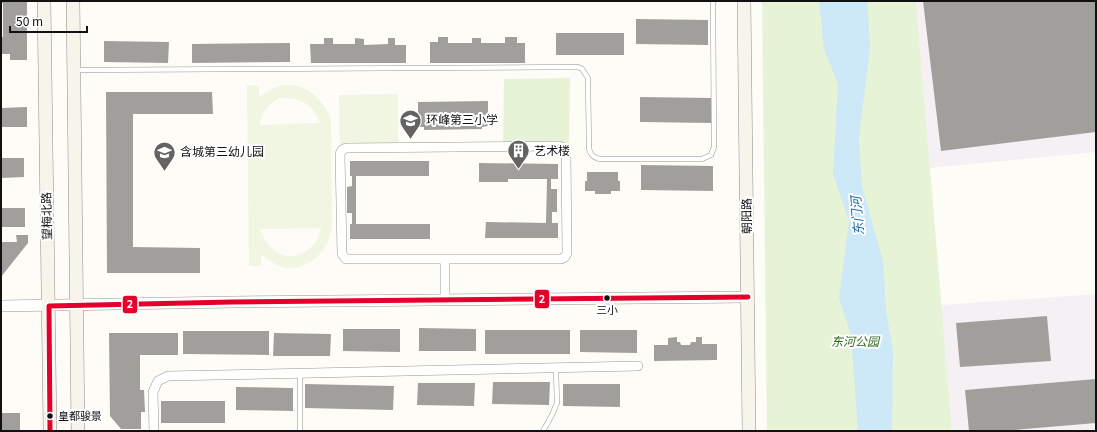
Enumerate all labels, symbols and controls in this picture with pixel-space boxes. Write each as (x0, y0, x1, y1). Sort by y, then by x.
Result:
scale bar (10, 8, 87, 34)
text: 50 m (16, 12, 43, 29)
school or university icon: 环峰第三小学 (398, 107, 424, 140)
place label: 环峰第三小学 (426, 110, 498, 127)
building icon: 艺术楼 (505, 138, 531, 171)
school or university icon: 含城第三幼儿园 (152, 139, 178, 172)
place label: 艺术楼 (534, 141, 570, 158)
place label: 含城第三幼儿园 (180, 142, 264, 159)
street label: 望梅北路 (37, 192, 54, 240)
water label: 东门河 (845, 193, 868, 236)
street label: 朝阳路 (737, 198, 754, 234)
line badge: 2 (534, 289, 550, 309)
text: 2 (539, 290, 545, 306)
marker: 三小 (602, 293, 612, 303)
line badge: 2 (122, 295, 138, 314)
text: 2 (127, 295, 133, 311)
place label: 三小 (596, 301, 618, 317)
park label: 东河公园 (831, 332, 881, 349)
place label: 皇都骏景 (58, 407, 102, 423)
marker: 皇都骏景 (45, 411, 55, 421)

